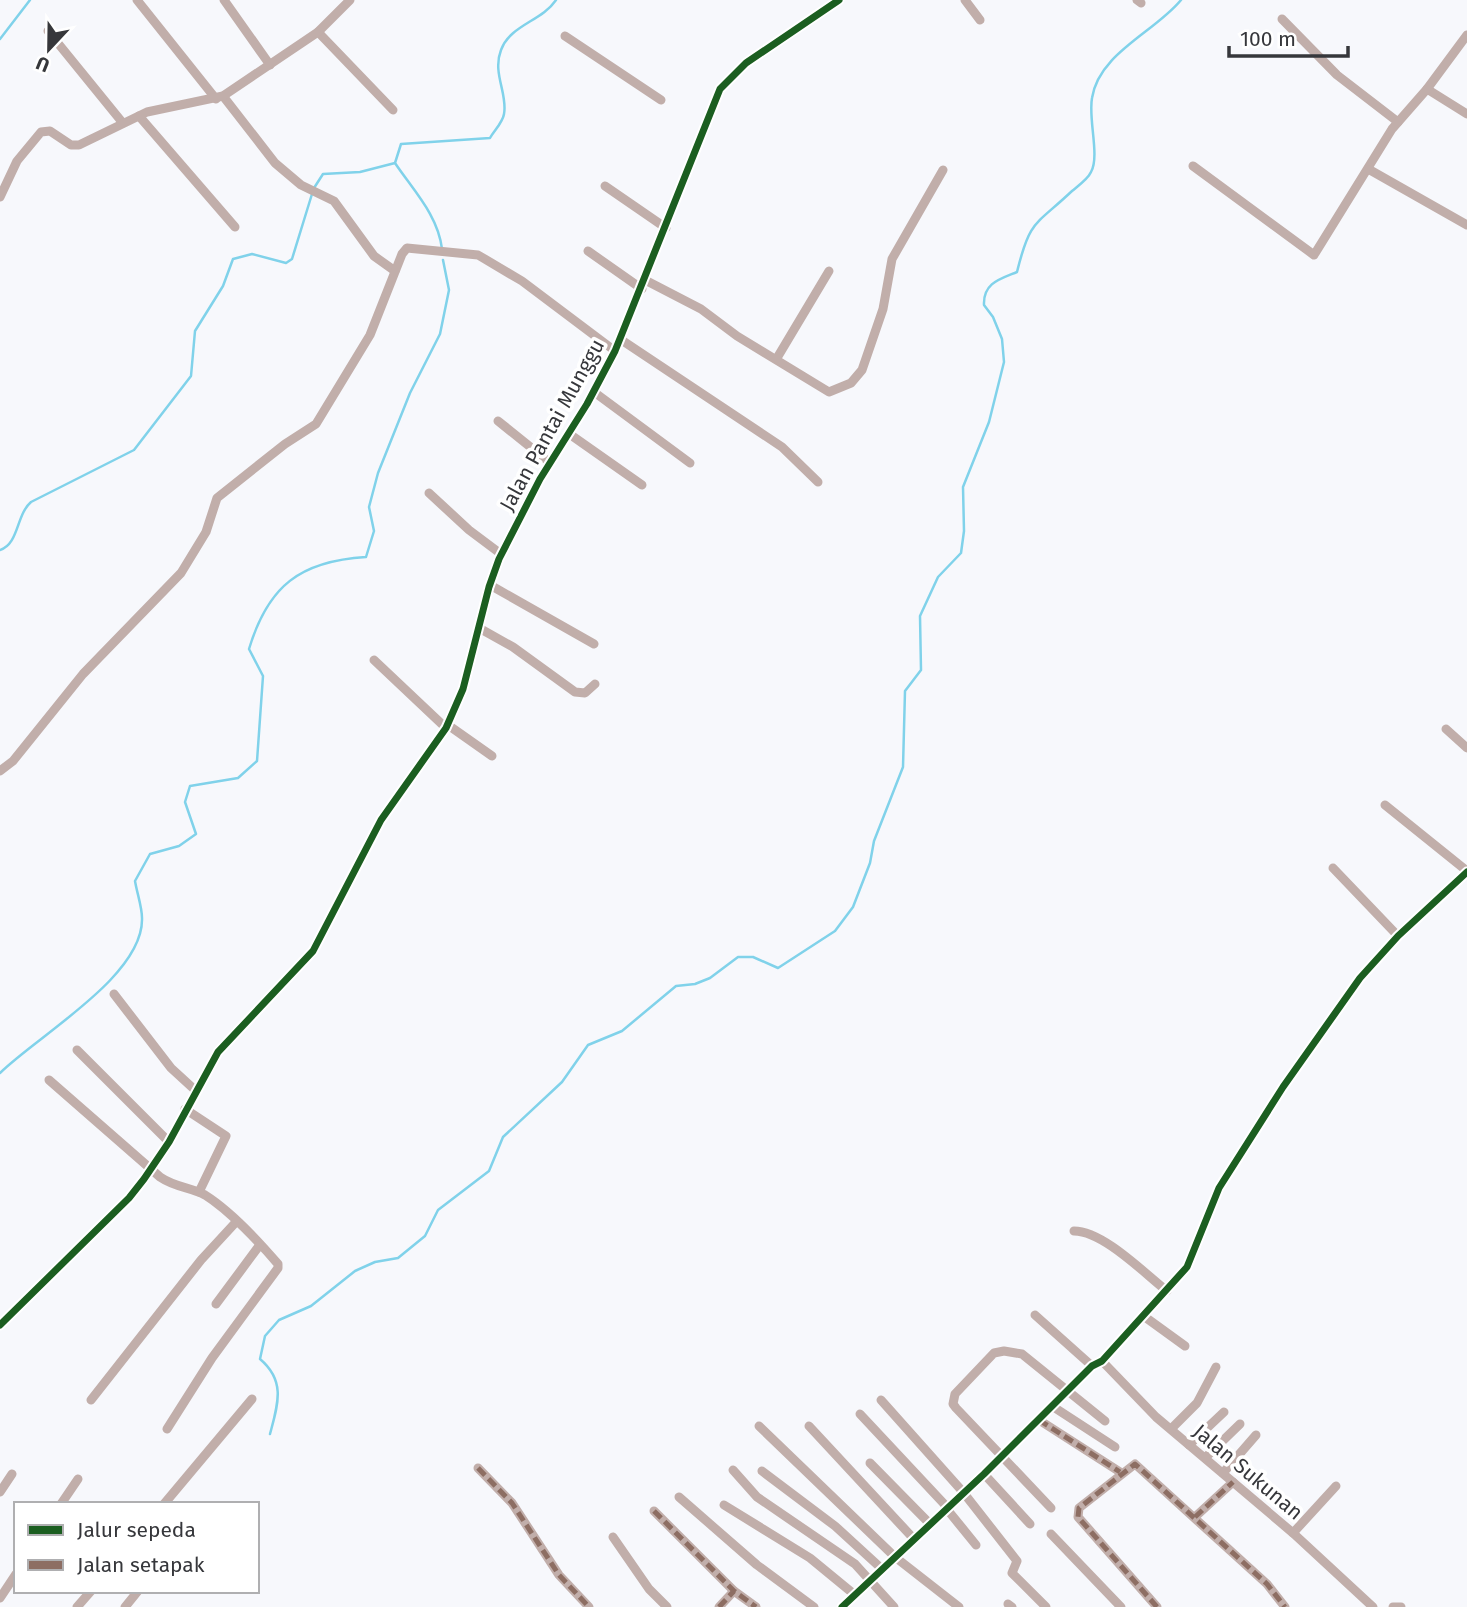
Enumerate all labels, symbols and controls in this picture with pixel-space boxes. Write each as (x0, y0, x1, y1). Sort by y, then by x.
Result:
north arrow (14, 14, 84, 84)
scale bar (1229, 14, 1348, 58)
text: 100 m (1240, 26, 1296, 52)
text: U (33, 51, 53, 77)
street label: Jalan Pantai Munggu (494, 334, 610, 516)
street label: Jalan Sukunan (1188, 1418, 1308, 1526)
legend (14, 1502, 259, 1593)
text: Jalur sepeda (77, 1517, 196, 1543)
text: Jalan setapak (77, 1552, 205, 1578)

